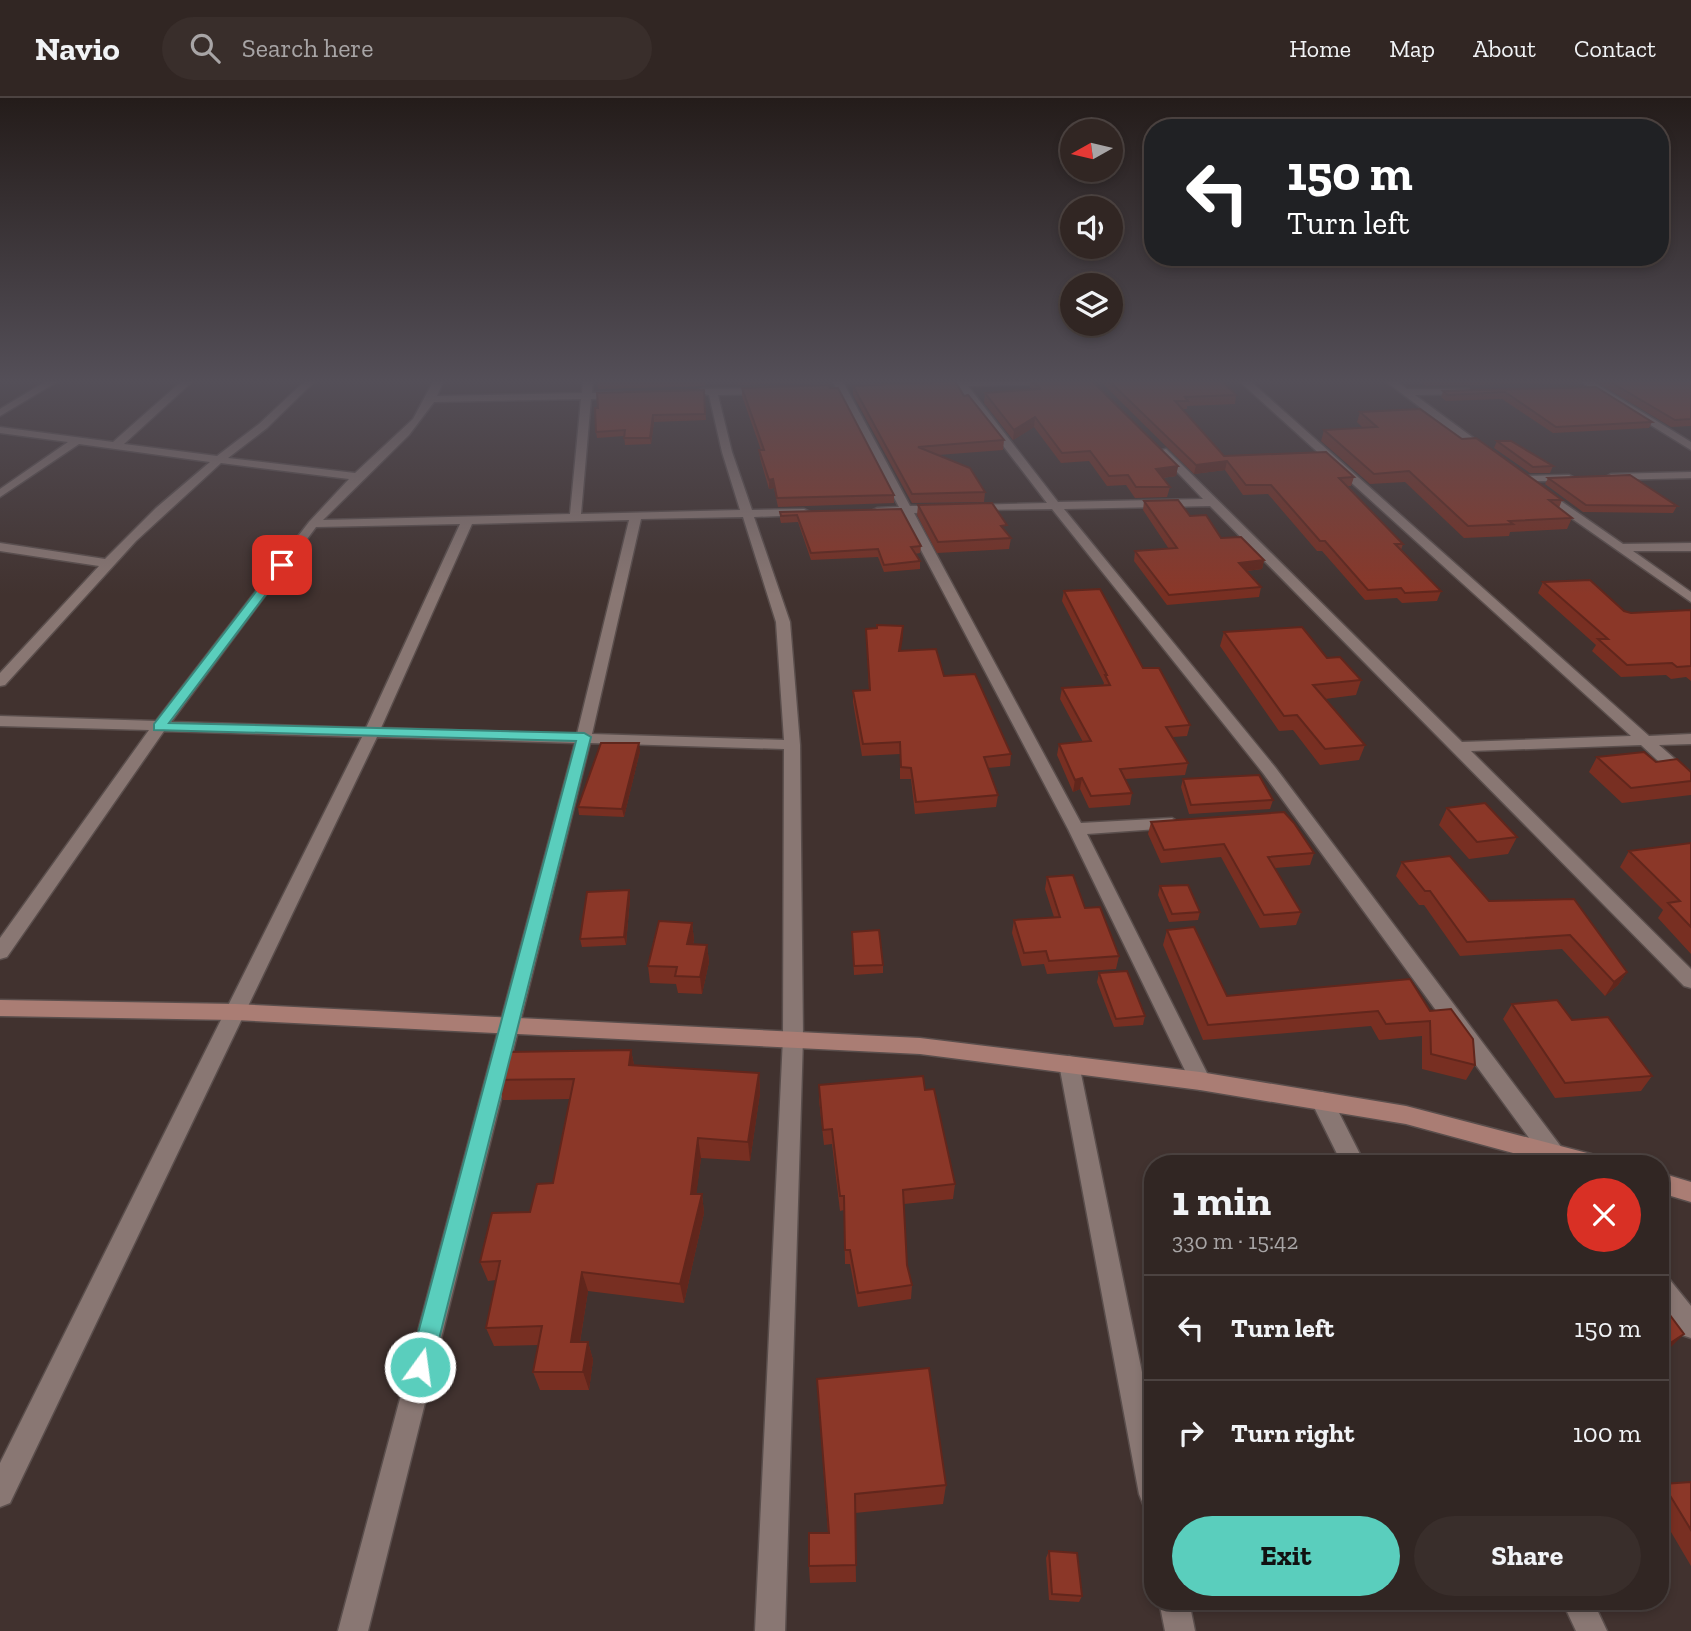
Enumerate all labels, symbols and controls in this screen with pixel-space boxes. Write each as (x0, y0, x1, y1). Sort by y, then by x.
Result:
search box (162, 17, 652, 80)
text: Navio (35, 29, 120, 68)
icon: search (186, 29, 224, 67)
text: Search here (242, 32, 374, 64)
text: Home (1289, 34, 1351, 63)
text: Map (1389, 34, 1435, 63)
text: About (1473, 34, 1536, 63)
text: Contact (1574, 34, 1656, 63)
north arrow (1060, 119, 1124, 182)
map controls (1060, 119, 1123, 336)
text: 150 m (1287, 144, 1413, 203)
icon: left (1172, 147, 1263, 238)
button: sound (1060, 196, 1123, 259)
text: Turn left (1287, 204, 1409, 242)
button: layers (1060, 273, 1123, 336)
pin (252, 535, 312, 595)
icon: arrive (263, 546, 301, 584)
text: 1 min (1172, 1175, 1271, 1226)
button: close (1567, 1178, 1641, 1252)
text: 330 m · 15:42 (1172, 1227, 1298, 1255)
icon: left (1172, 1309, 1210, 1347)
text: Turn left (1231, 1312, 1334, 1344)
text: 150 m (1574, 1312, 1641, 1344)
position arrow (383, 1330, 457, 1404)
icon: right (1172, 1414, 1210, 1452)
text: Turn right (1231, 1417, 1354, 1449)
text: 100 m (1573, 1417, 1641, 1449)
button: Exit (1172, 1516, 1400, 1596)
button: Share (1414, 1516, 1641, 1596)

